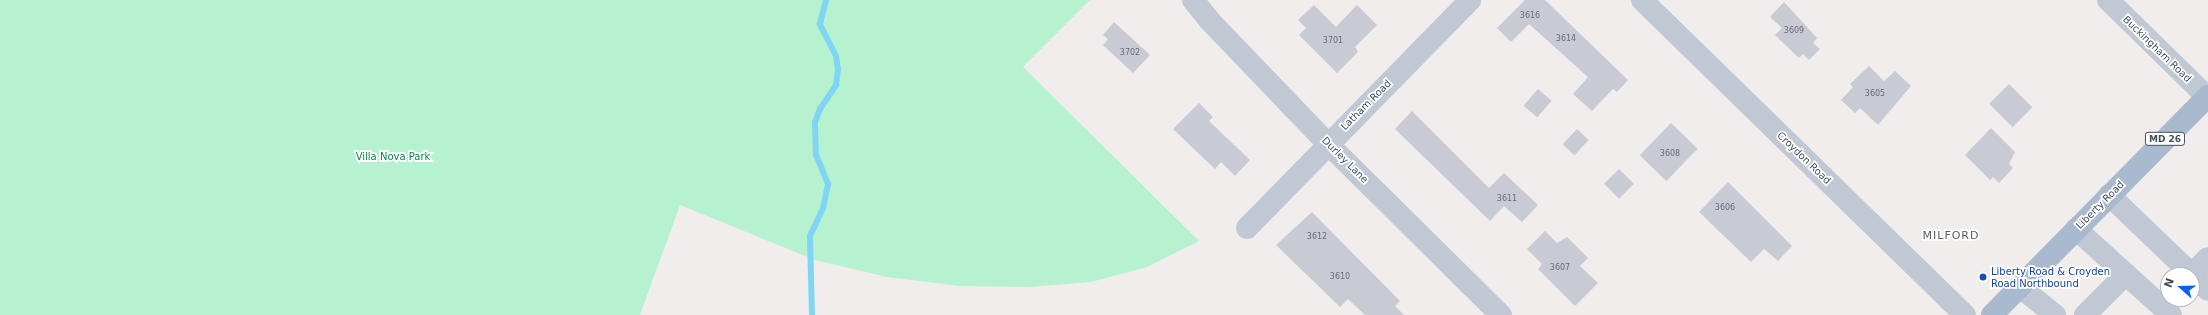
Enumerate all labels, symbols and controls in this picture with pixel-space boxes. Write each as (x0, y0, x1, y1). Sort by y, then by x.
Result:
house number: 3616 (1520, 11, 1540, 21)
street label: Buckingham Road (2120, 13, 2194, 85)
house number: 3609 (1784, 26, 1804, 36)
house number: 3614 (1556, 34, 1576, 44)
house number: 3701 (1323, 36, 1343, 46)
house number: 3702 (1120, 48, 1140, 58)
street label: Latham Road (1338, 77, 1394, 133)
house number: 3605 (1865, 89, 1885, 99)
street label: Croydon Road (1775, 129, 1833, 187)
road number: MD 26 (2144, 132, 2186, 146)
street label: Durley Lane (1319, 134, 1371, 186)
house number: 3608 (1660, 149, 1680, 159)
park label: Villa Nova Park (356, 151, 430, 163)
street label: Liberty Road (2073, 178, 2127, 232)
house number: 3611 (1497, 194, 1517, 204)
house number: 3606 (1715, 203, 1735, 213)
district label: MILFORD (1923, 229, 1979, 243)
house number: 3612 (1307, 232, 1327, 242)
house number: 3607 (1550, 263, 1570, 273)
place label: Liberty Road & Croyden Road Northbound (1991, 265, 2110, 288)
north arrow (2160, 267, 2200, 307)
house number: 3610 (1330, 272, 1350, 282)
marker: Liberty Road & Croyden Road Northbound (1978, 272, 1988, 282)
text: N (2162, 277, 2177, 290)

